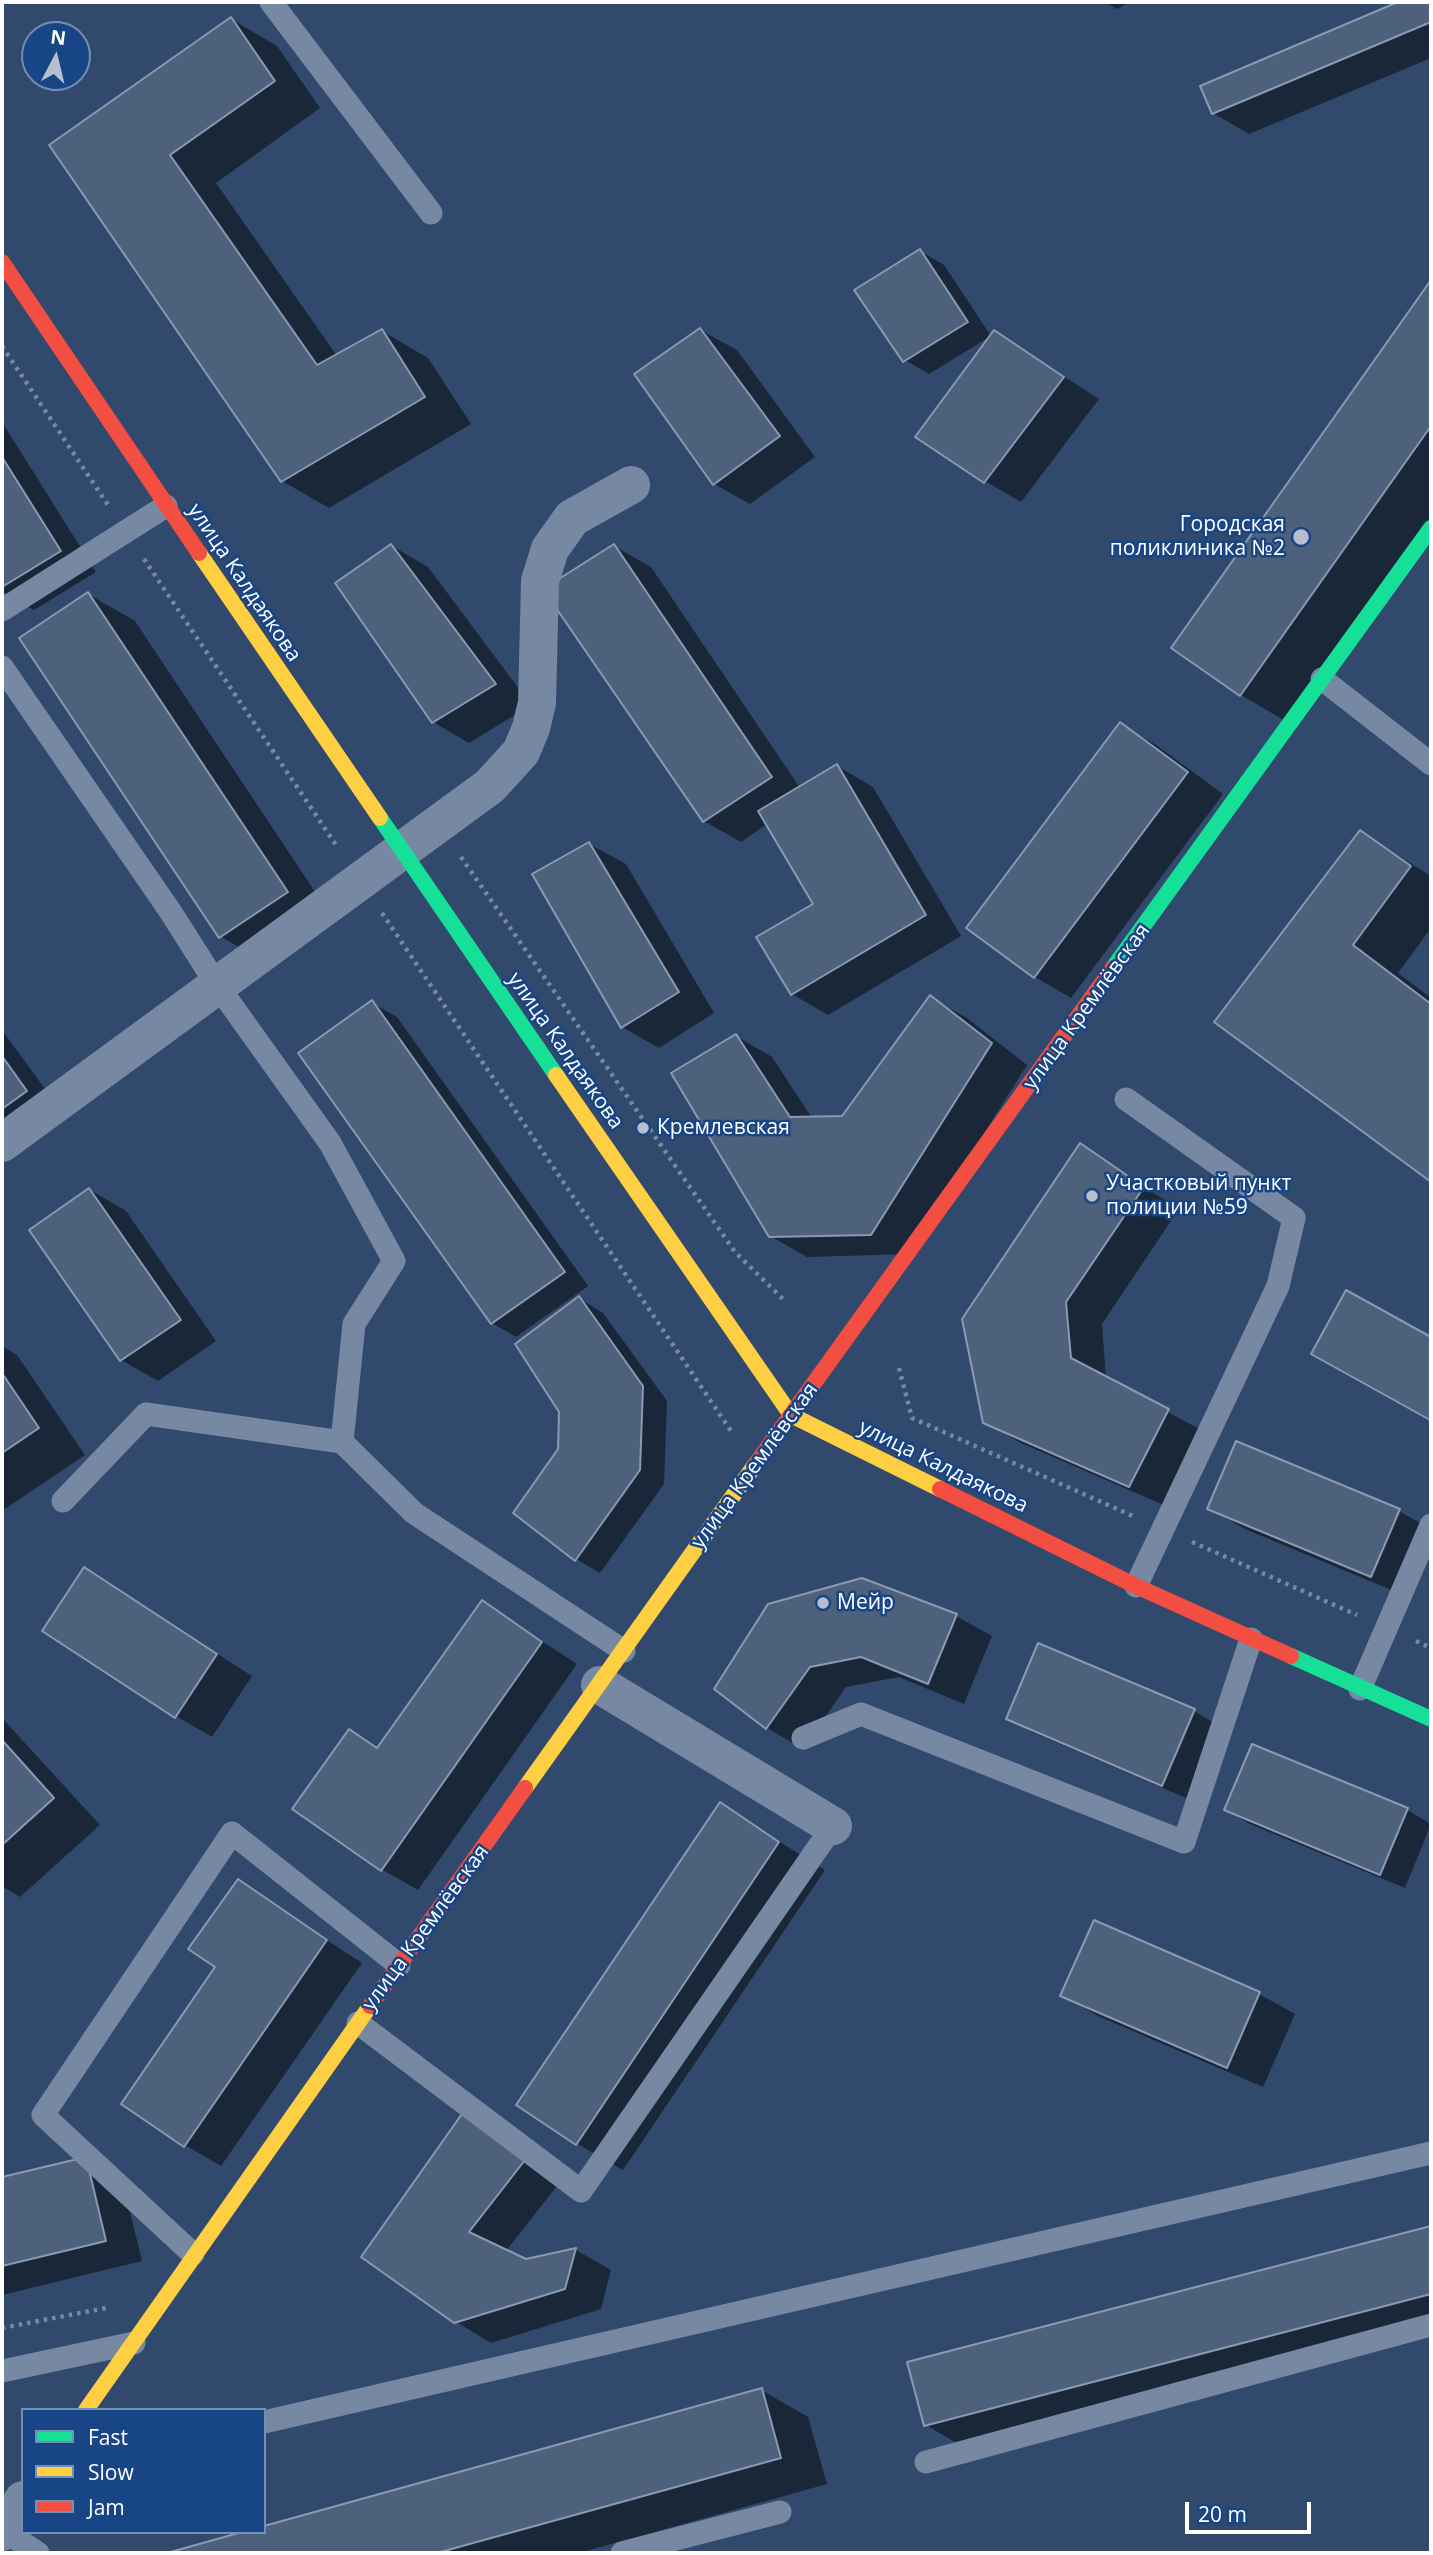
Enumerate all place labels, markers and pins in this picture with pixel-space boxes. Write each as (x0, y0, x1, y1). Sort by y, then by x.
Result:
place label: Городская поликлиника №2 (1110, 512, 1285, 562)
marker: Городская поликлиника №2 (1291, 527, 1311, 547)
place label: Кремлевская (657, 1115, 790, 1141)
marker: Кремлевская (635, 1120, 651, 1136)
place label: Участковый пункт полиции №59 (1106, 1171, 1291, 1221)
marker: Участковый пункт полиции №59 (1084, 1188, 1100, 1204)
place label: Мейр (837, 1590, 894, 1616)
marker: Мейр (815, 1595, 831, 1611)

